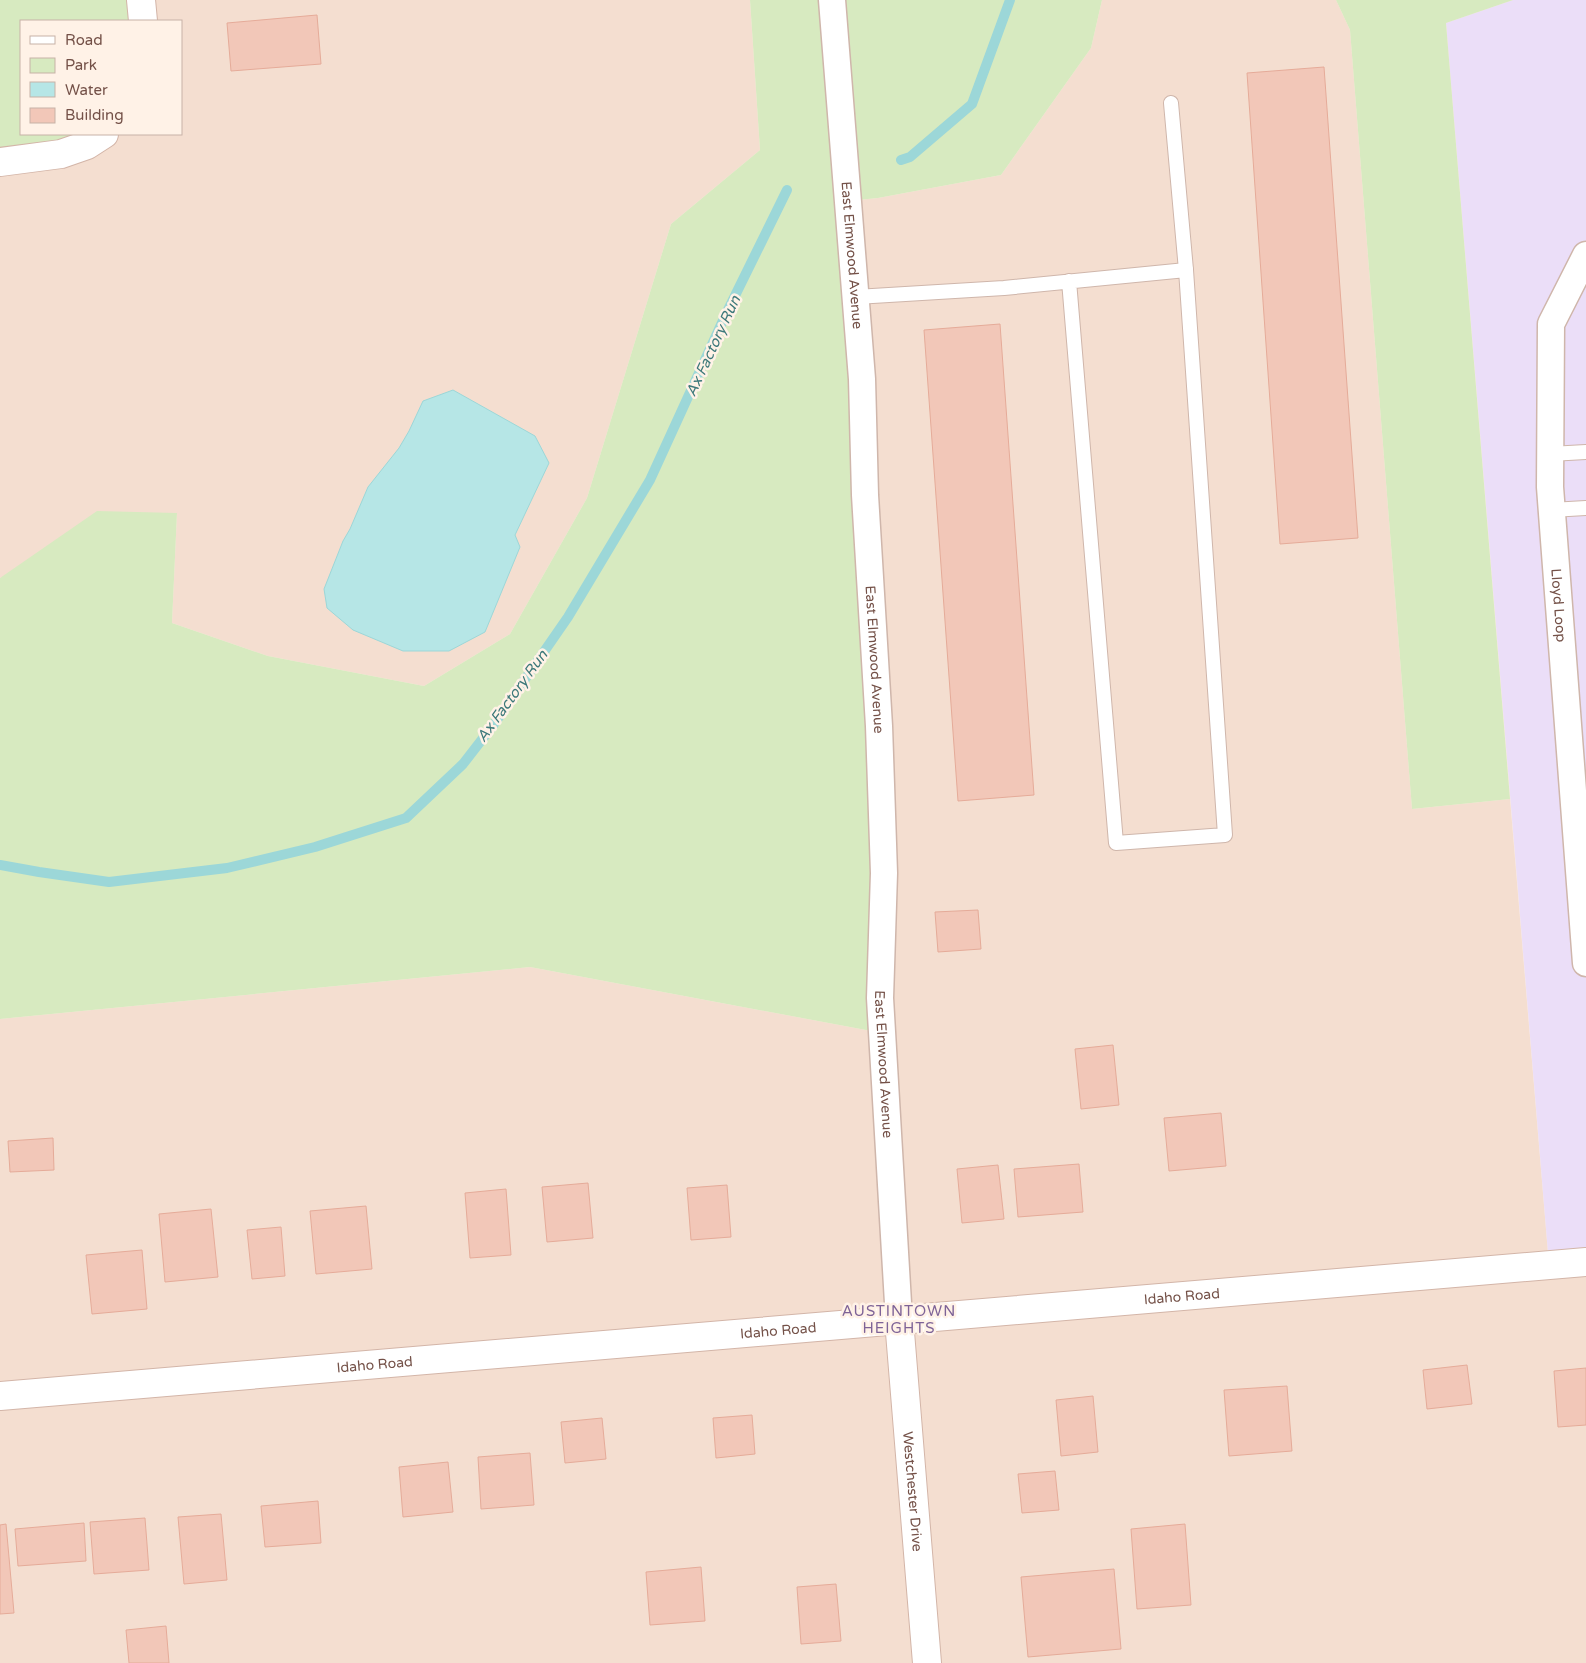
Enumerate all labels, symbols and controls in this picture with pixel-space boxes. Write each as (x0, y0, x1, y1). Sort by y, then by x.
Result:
legend (20, 20, 182, 135)
text: Road (65, 31, 103, 49)
text: Park (65, 56, 97, 74)
text: Water (65, 81, 108, 99)
text: Building (65, 106, 124, 124)
street label: East Elmwood Avenue (838, 181, 867, 330)
water label: Ax Factory Run (682, 292, 745, 399)
street label: Lloyd Loop (1548, 568, 1570, 643)
street label: East Elmwood Avenue (862, 585, 888, 734)
water label: Ax Factory Run (473, 646, 552, 745)
street label: East Elmwood Avenue (871, 990, 897, 1139)
street label: Idaho Road (1143, 1284, 1221, 1308)
district label: AUSTINTOWN HEIGHTS (842, 1302, 956, 1337)
street label: Idaho Road (739, 1319, 817, 1342)
street label: Idaho Road (336, 1353, 413, 1376)
street label: Westchester Drive (900, 1431, 926, 1552)

